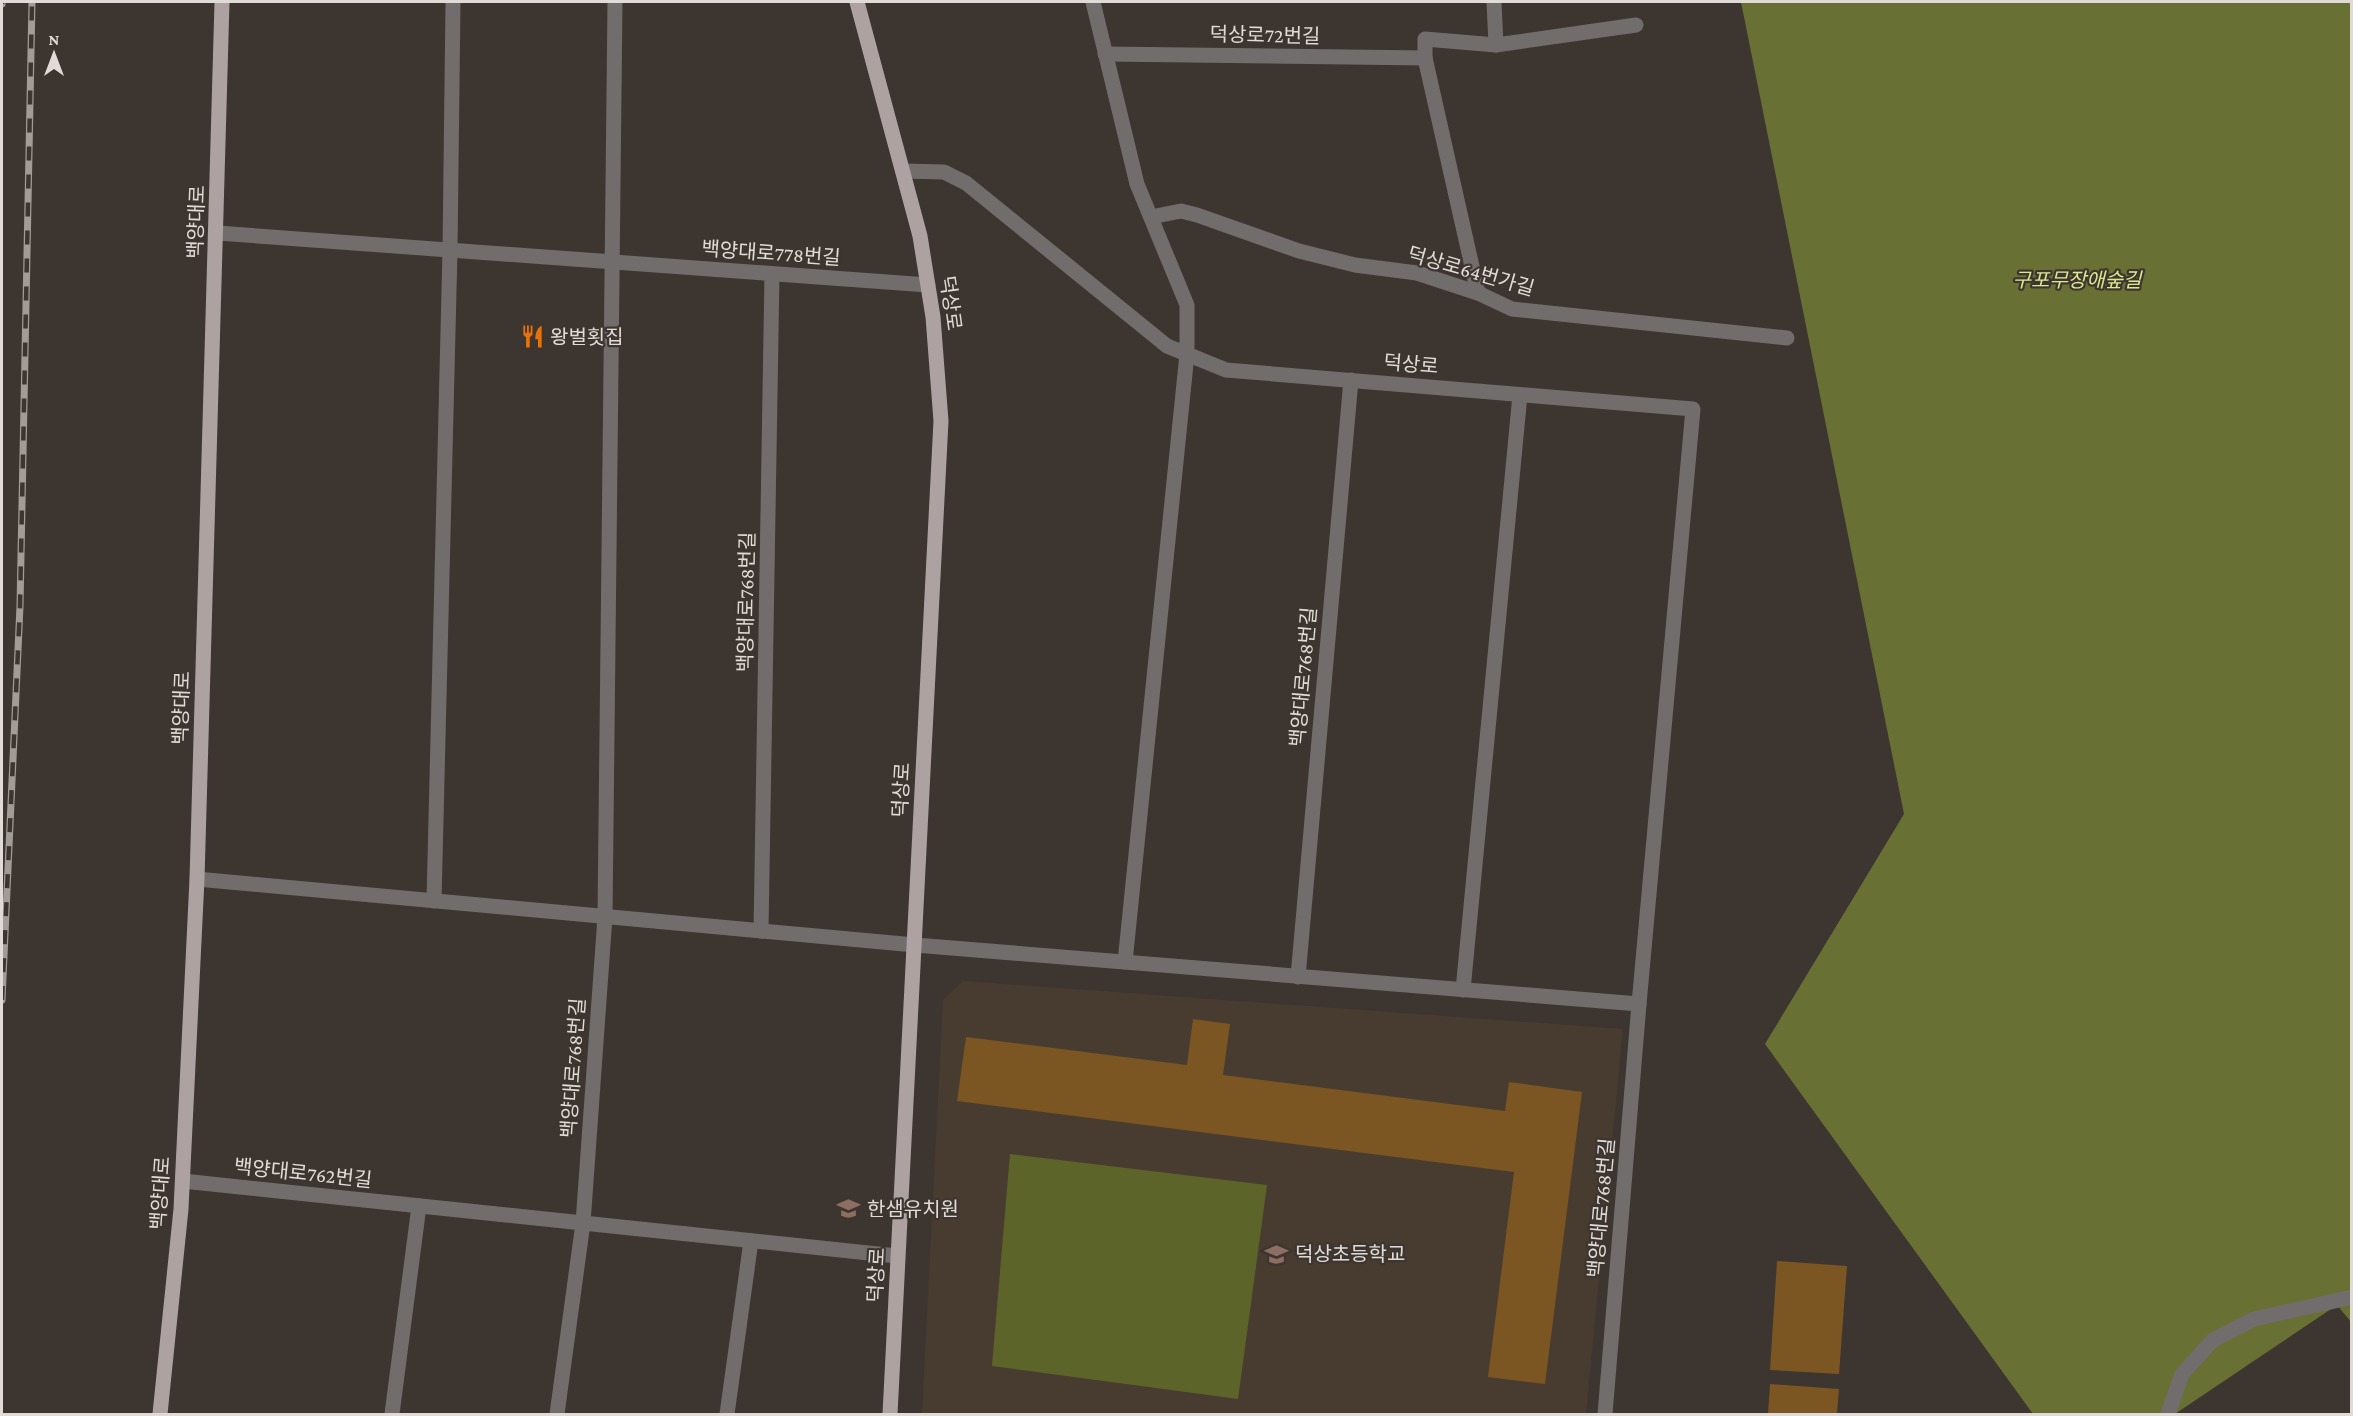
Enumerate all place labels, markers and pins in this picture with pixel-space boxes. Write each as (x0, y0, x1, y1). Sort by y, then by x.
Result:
restaurant icon: 왕벌횟집 (519, 324, 545, 350)
place label: 왕벌횟집 (550, 326, 624, 348)
school or university icon: 한샘유치원 (836, 1196, 862, 1222)
place label: 한샘유치원 (867, 1198, 959, 1220)
school or university icon: 덕상초등학교 (1264, 1241, 1290, 1267)
place label: 덕상초등학교 (1295, 1243, 1405, 1265)

